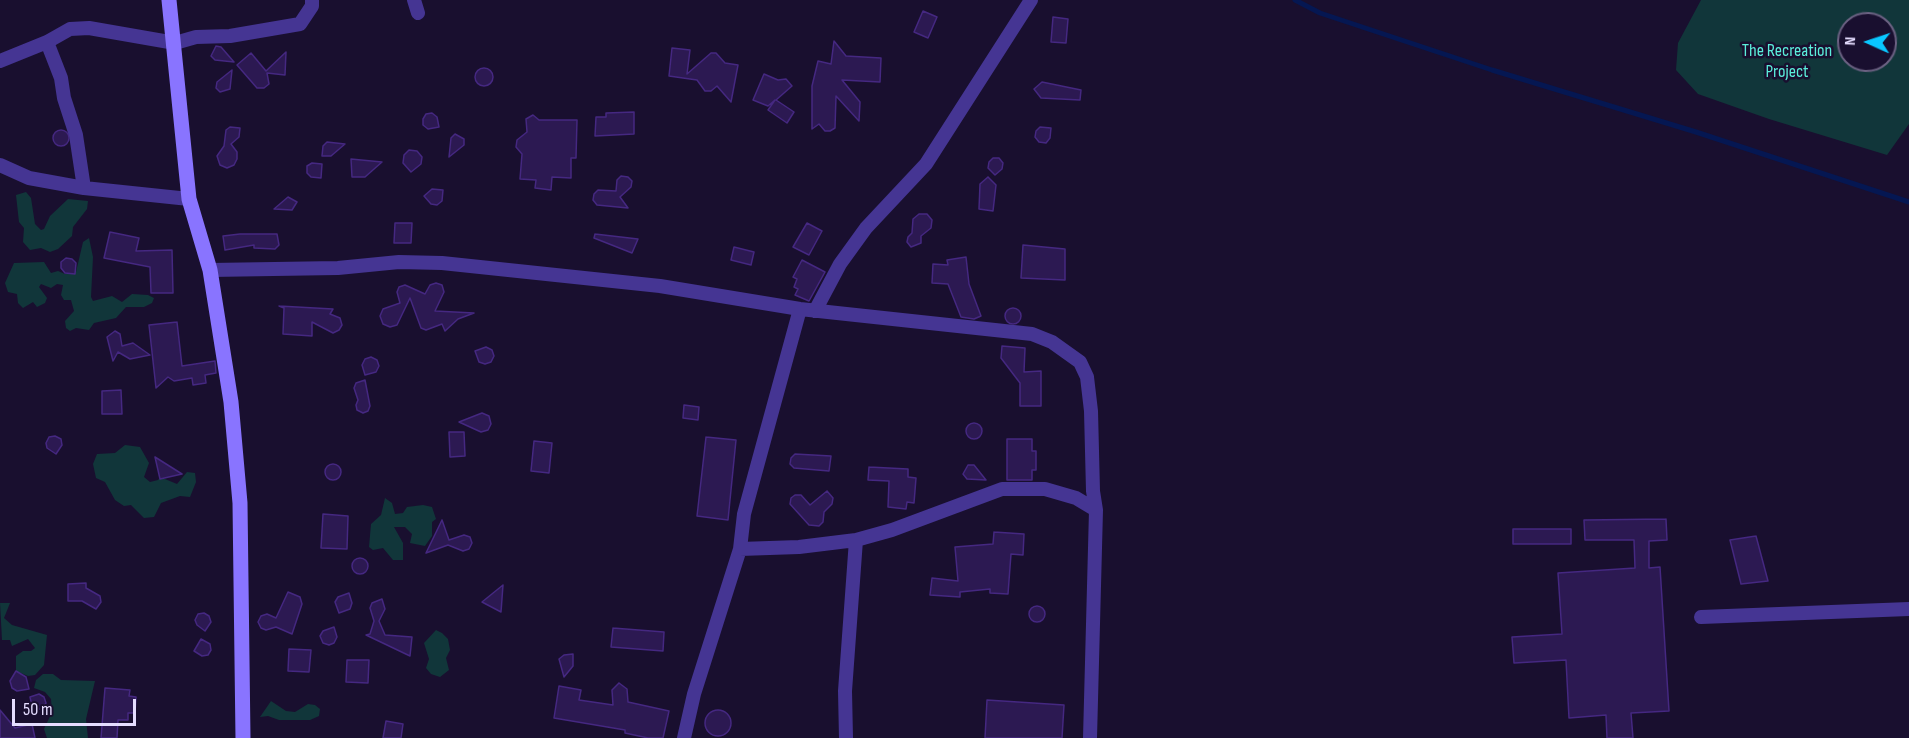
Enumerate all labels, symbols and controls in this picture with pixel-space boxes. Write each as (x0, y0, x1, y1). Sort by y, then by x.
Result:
north arrow (1837, 12, 1897, 72)
text: N (1841, 36, 1860, 46)
park label: The Recreation Project (1742, 40, 1832, 82)
scale bar (15, 687, 140, 725)
text: 50 m (23, 699, 53, 720)

